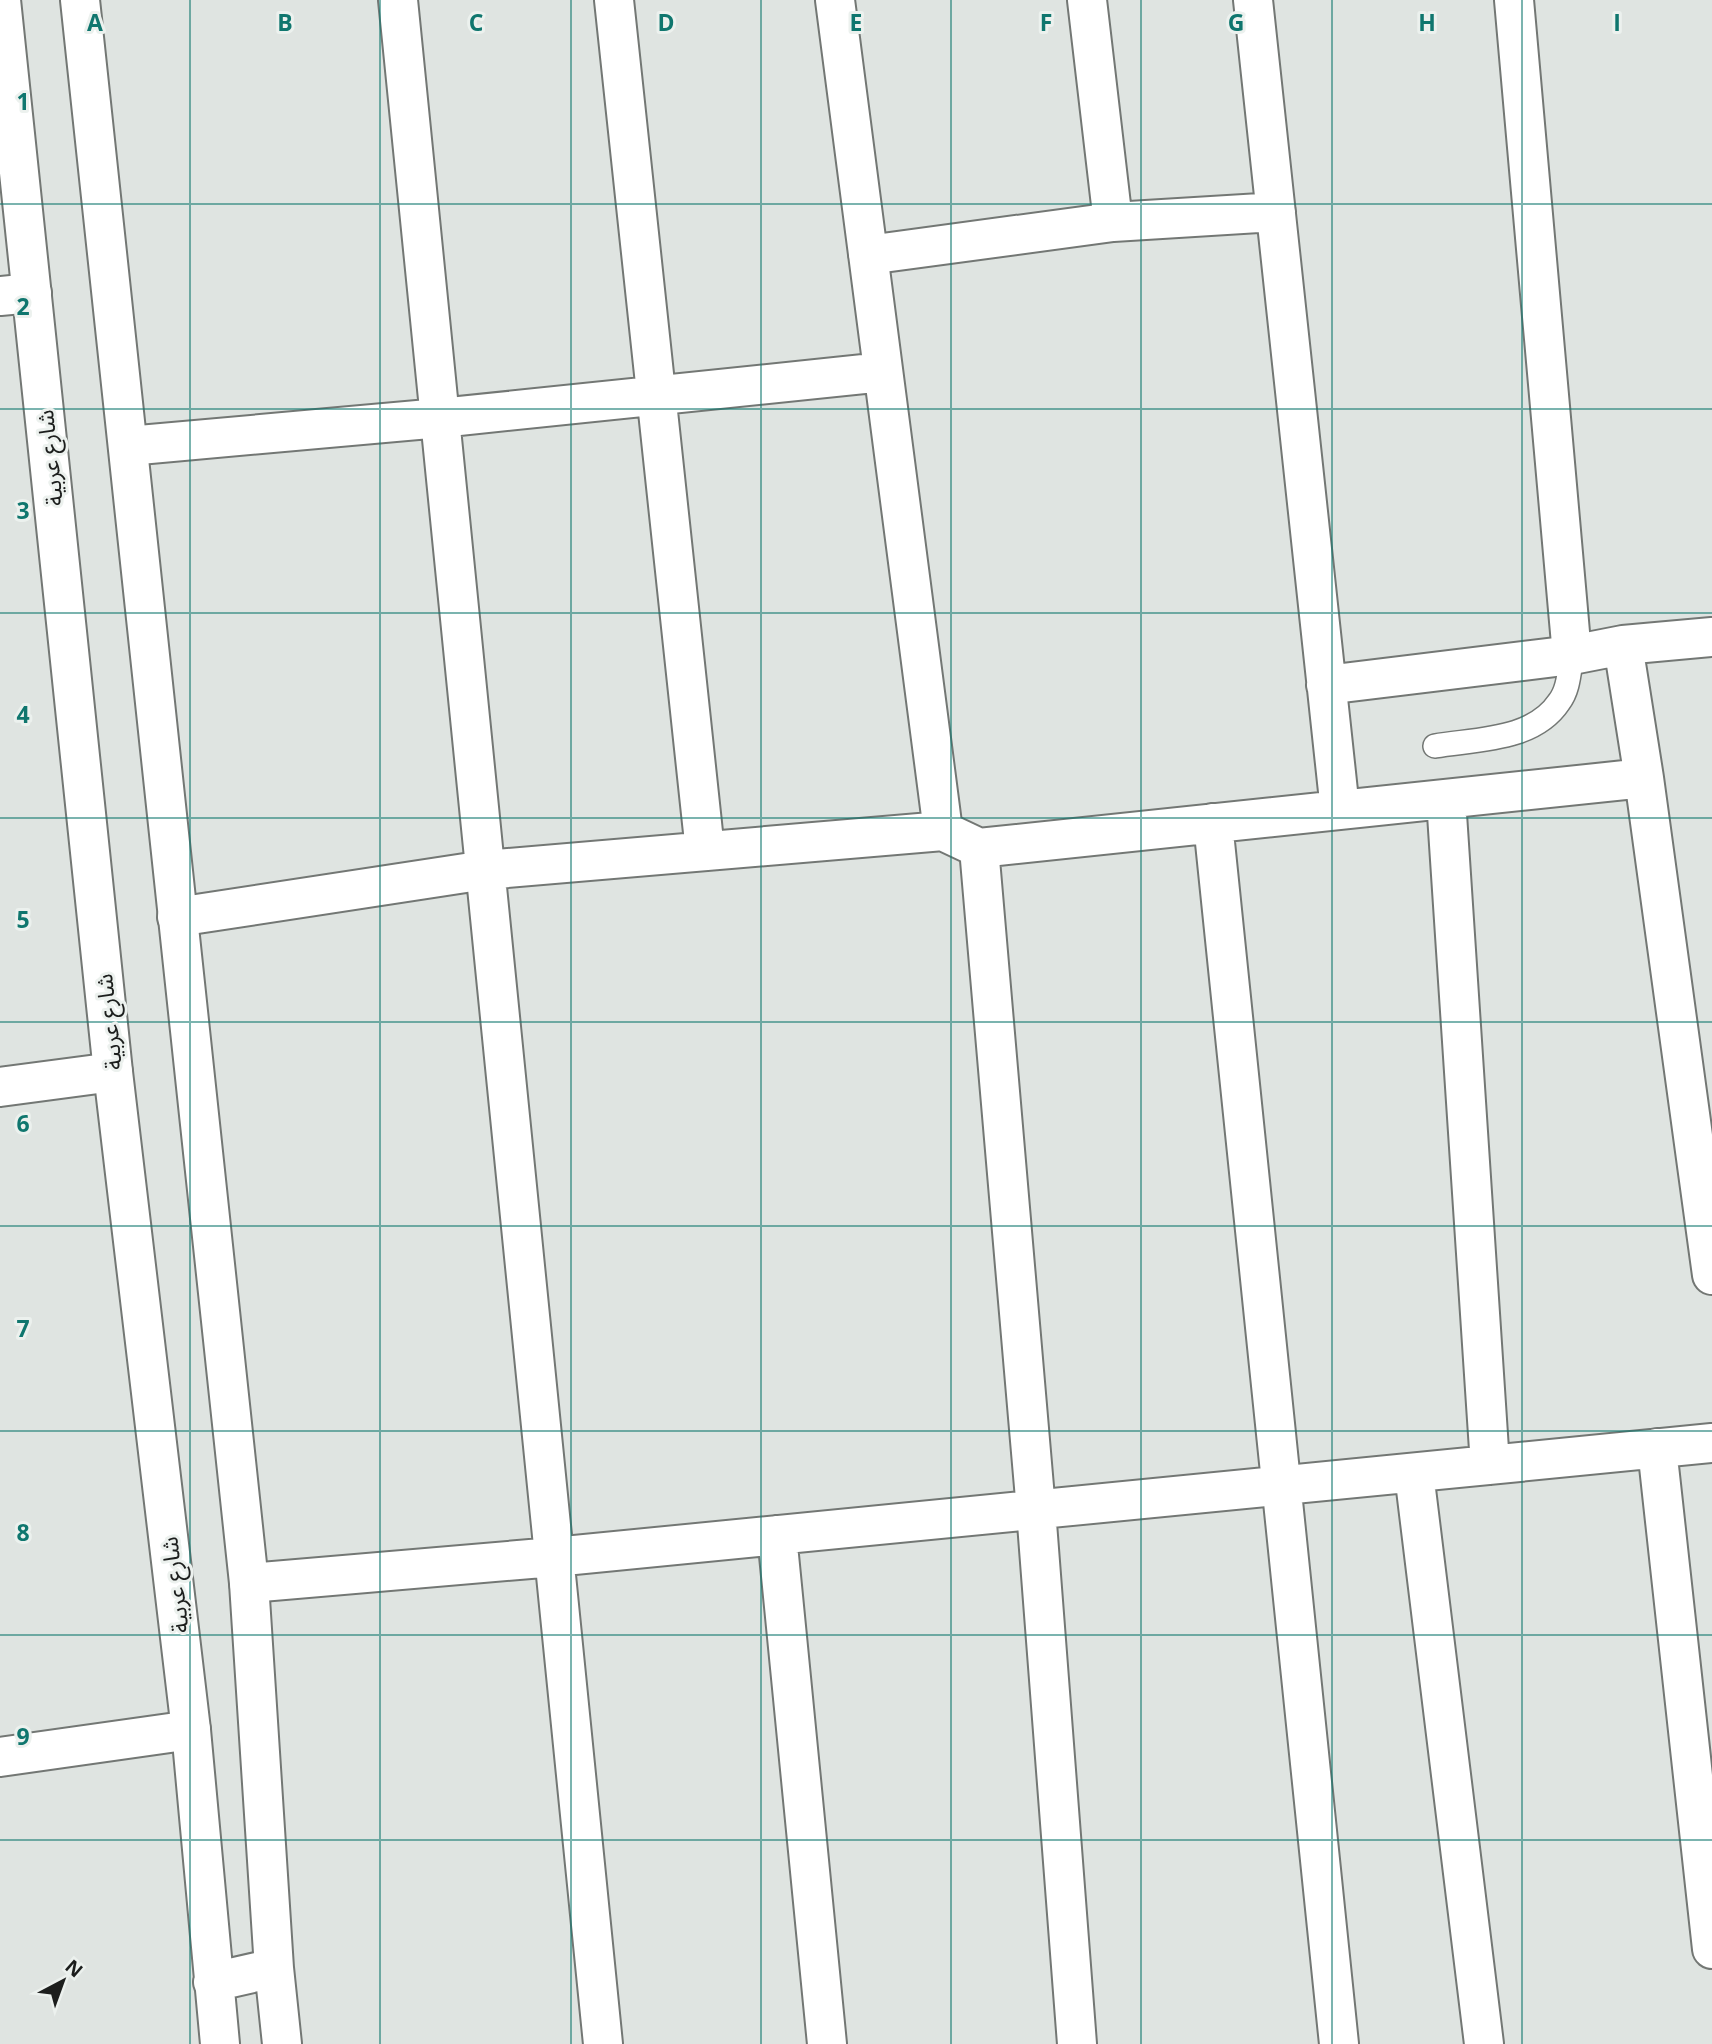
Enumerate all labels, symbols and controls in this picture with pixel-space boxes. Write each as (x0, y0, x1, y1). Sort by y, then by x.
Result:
text: A (87, 6, 103, 38)
text: B (277, 6, 293, 38)
text: C (469, 6, 483, 38)
text: D (657, 6, 675, 38)
text: E (850, 6, 862, 38)
text: F (1040, 6, 1052, 38)
text: G (1228, 6, 1244, 38)
text: H (1418, 6, 1436, 38)
text: I (1613, 6, 1621, 38)
text: 1 (16, 85, 30, 117)
text: 2 (16, 290, 30, 322)
street label: شارع عربية (28, 408, 72, 508)
text: 3 (16, 494, 30, 526)
text: 4 (16, 698, 30, 730)
text: 5 (16, 903, 30, 935)
street label: شارع عربية (87, 972, 131, 1072)
text: 6 (16, 1107, 30, 1139)
text: 7 (16, 1312, 30, 1344)
text: 8 (16, 1516, 30, 1548)
street label: شارع عربية (152, 1535, 198, 1635)
text: 9 (16, 1720, 30, 1752)
north arrow (28, 1946, 98, 2016)
text: N (60, 1953, 89, 1983)

